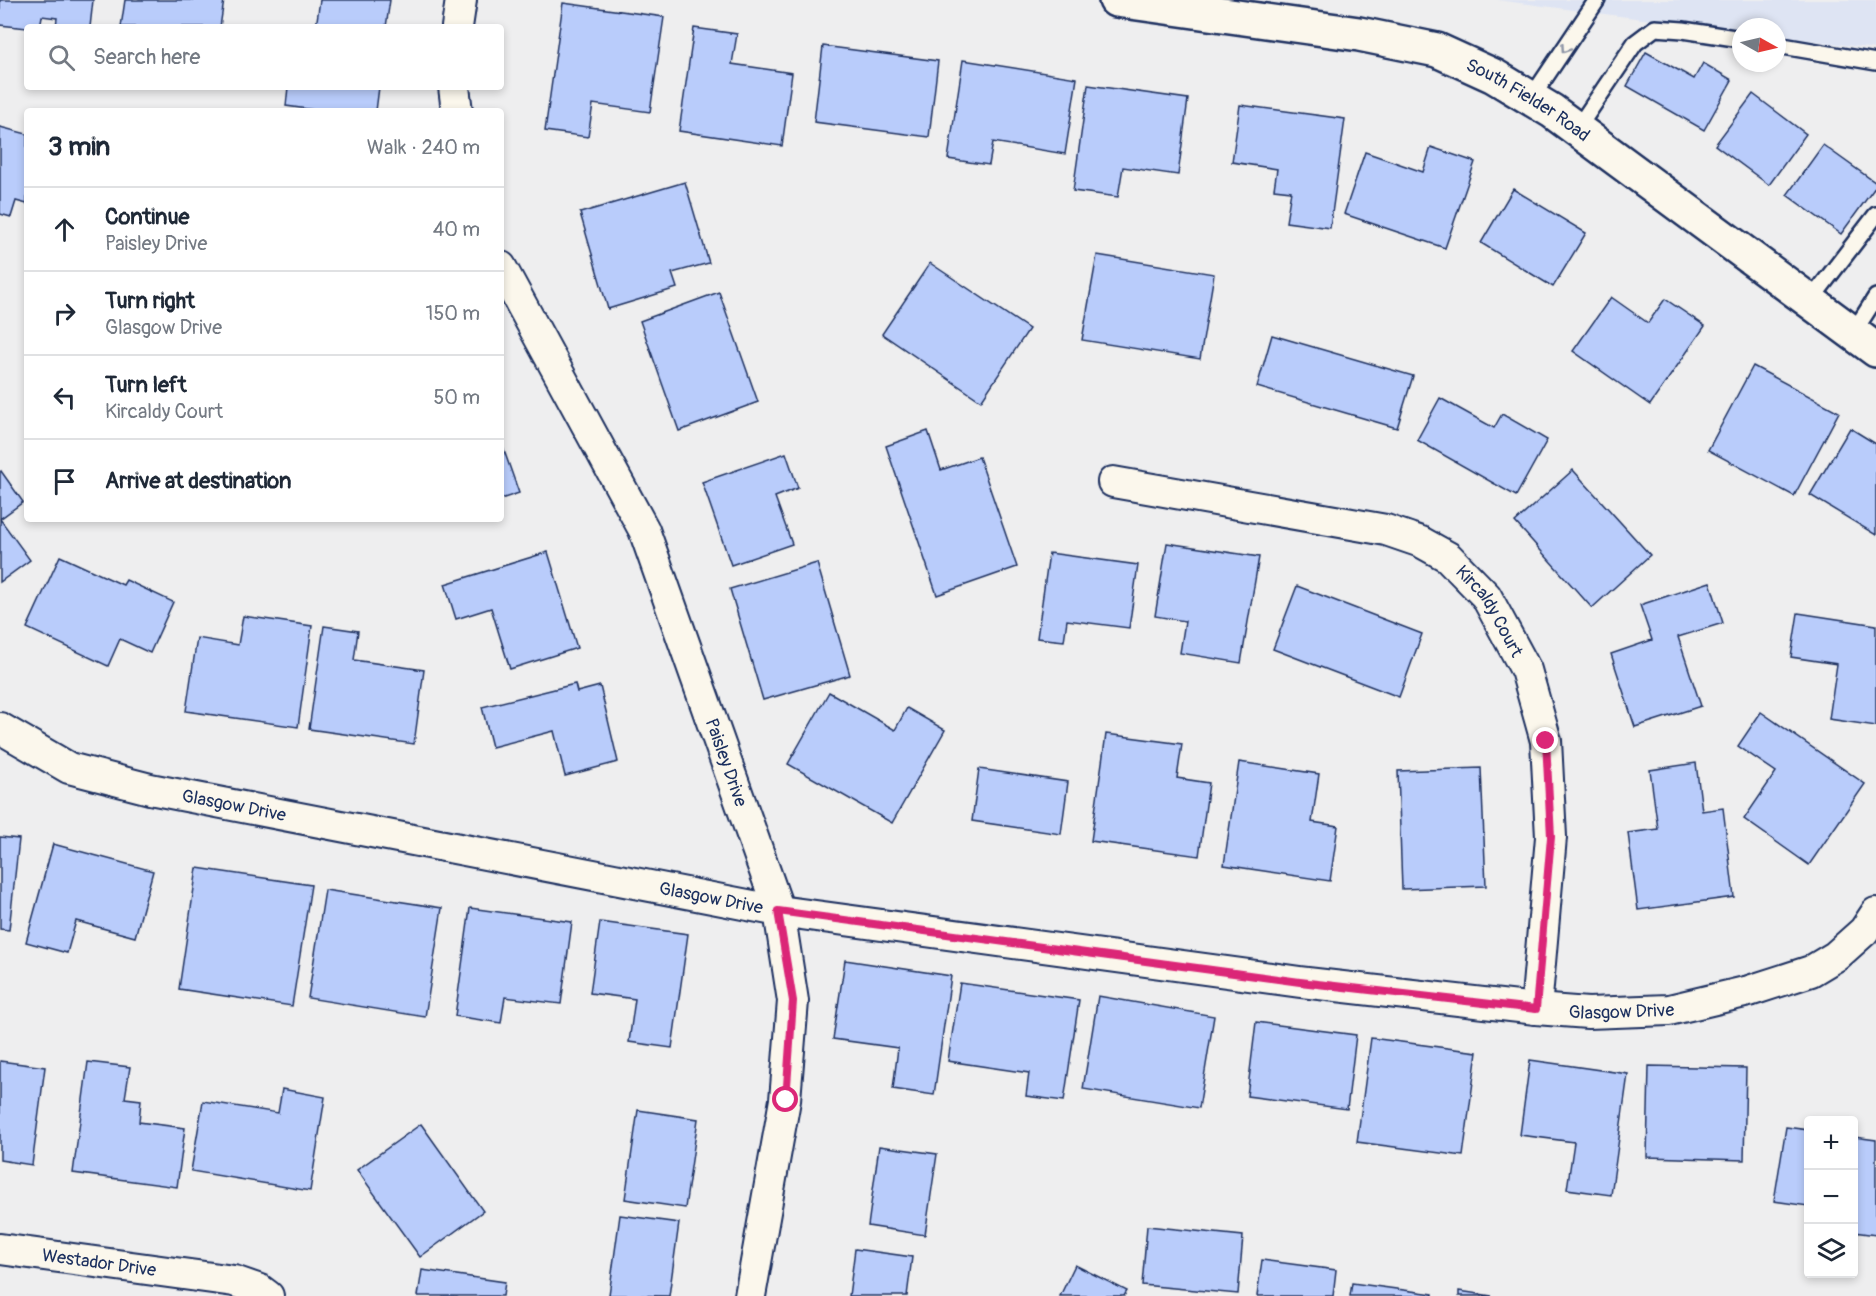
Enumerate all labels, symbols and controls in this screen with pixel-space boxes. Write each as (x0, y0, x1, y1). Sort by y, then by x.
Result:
north arrow (1732, 18, 1786, 72)
search box (24, 24, 504, 90)
icon: search (45, 41, 78, 74)
one-way arrow (1561, 42, 1572, 53)
text: Search here (93, 43, 200, 71)
street label: South Fielder Road (1462, 53, 1595, 147)
text: 3 min (48, 131, 110, 163)
text: Walk · 240 m (367, 135, 480, 160)
text: Continue (105, 203, 189, 231)
icon: ahead (48, 213, 81, 246)
text: 40 m (433, 217, 480, 242)
text: Paisley Drive (105, 231, 207, 256)
text: Turn right (105, 287, 195, 315)
icon: right (48, 297, 81, 330)
text: 150 m (426, 301, 480, 326)
text: Glasgow Drive (105, 315, 222, 340)
text: Turn left (105, 371, 187, 399)
icon: left (48, 381, 81, 414)
text: 50 m (433, 385, 480, 410)
text: Kircaldy Court (105, 399, 223, 424)
icon: arrive (48, 465, 81, 498)
text: Arrive at destination (105, 467, 291, 495)
street label: Kircaldy Court (1451, 560, 1529, 662)
street label: Paisley Drive (700, 715, 753, 810)
route end (1532, 727, 1558, 753)
street label: Glasgow Drive (180, 784, 288, 827)
street label: Glasgow Drive (657, 876, 765, 919)
street label: Glasgow Drive (1568, 998, 1677, 1025)
route start (772, 1086, 798, 1112)
map controls (1804, 1116, 1858, 1278)
button: + (1804, 1116, 1858, 1170)
button: − (1804, 1170, 1858, 1224)
button: layers (1804, 1224, 1858, 1278)
street label: Westador Drive (41, 1243, 158, 1282)

